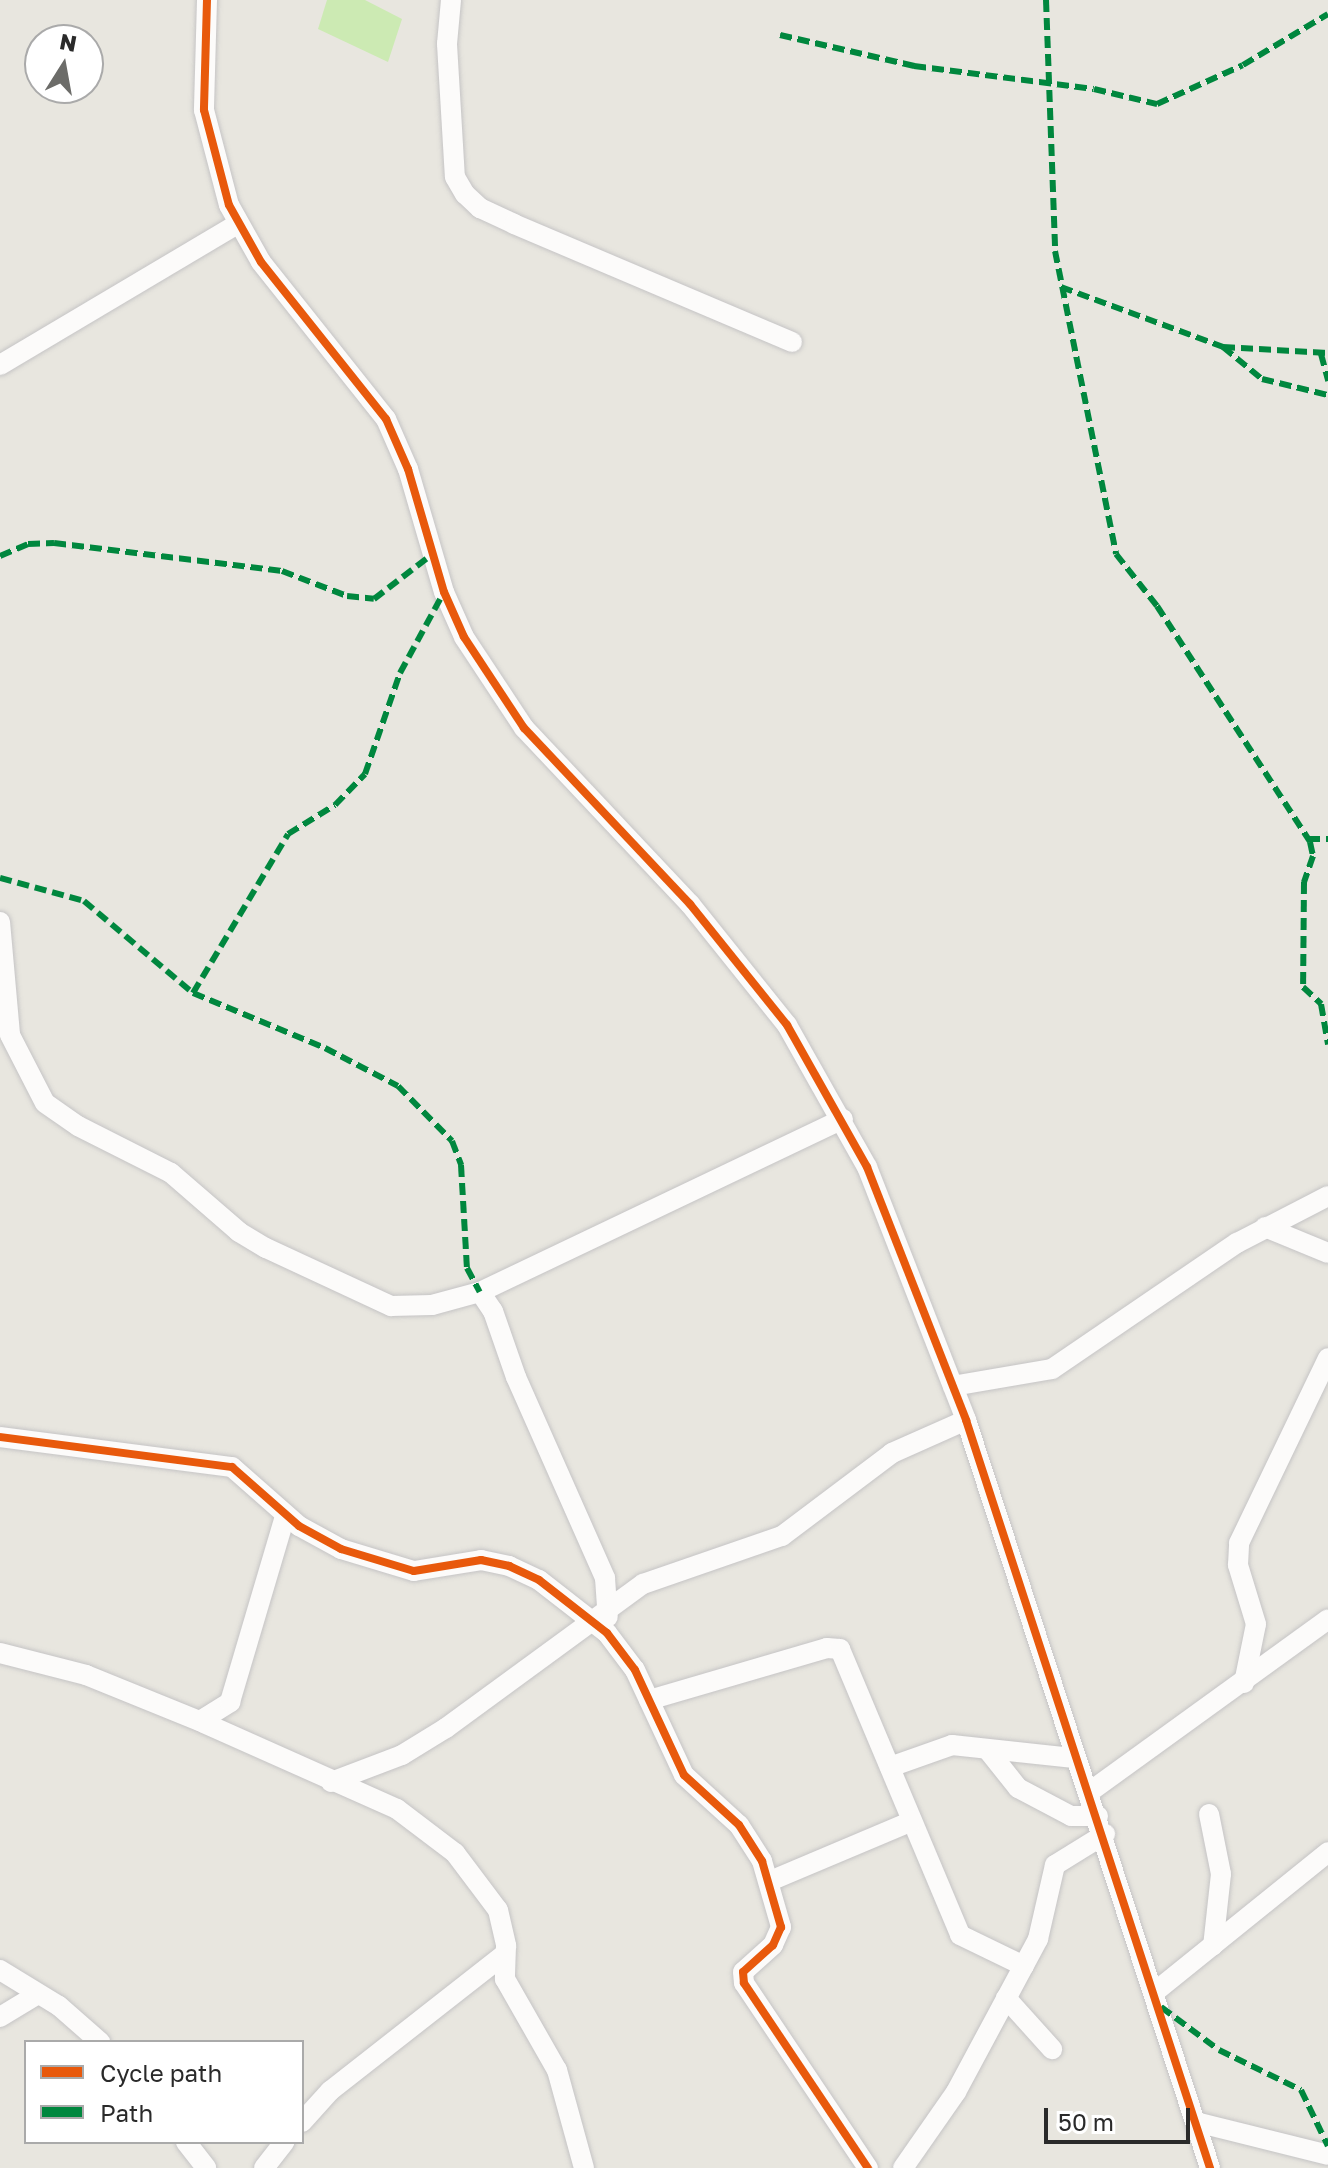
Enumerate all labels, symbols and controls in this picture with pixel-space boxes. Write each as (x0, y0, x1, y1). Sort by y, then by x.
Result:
north arrow (24, 24, 104, 104)
text: N (57, 27, 79, 57)
legend (24, 2040, 304, 2144)
text: Cycle path (100, 2058, 222, 2087)
scale bar (1048, 2092, 1194, 2142)
text: Path (100, 2098, 153, 2127)
text: 50 m (1058, 2107, 1114, 2136)

